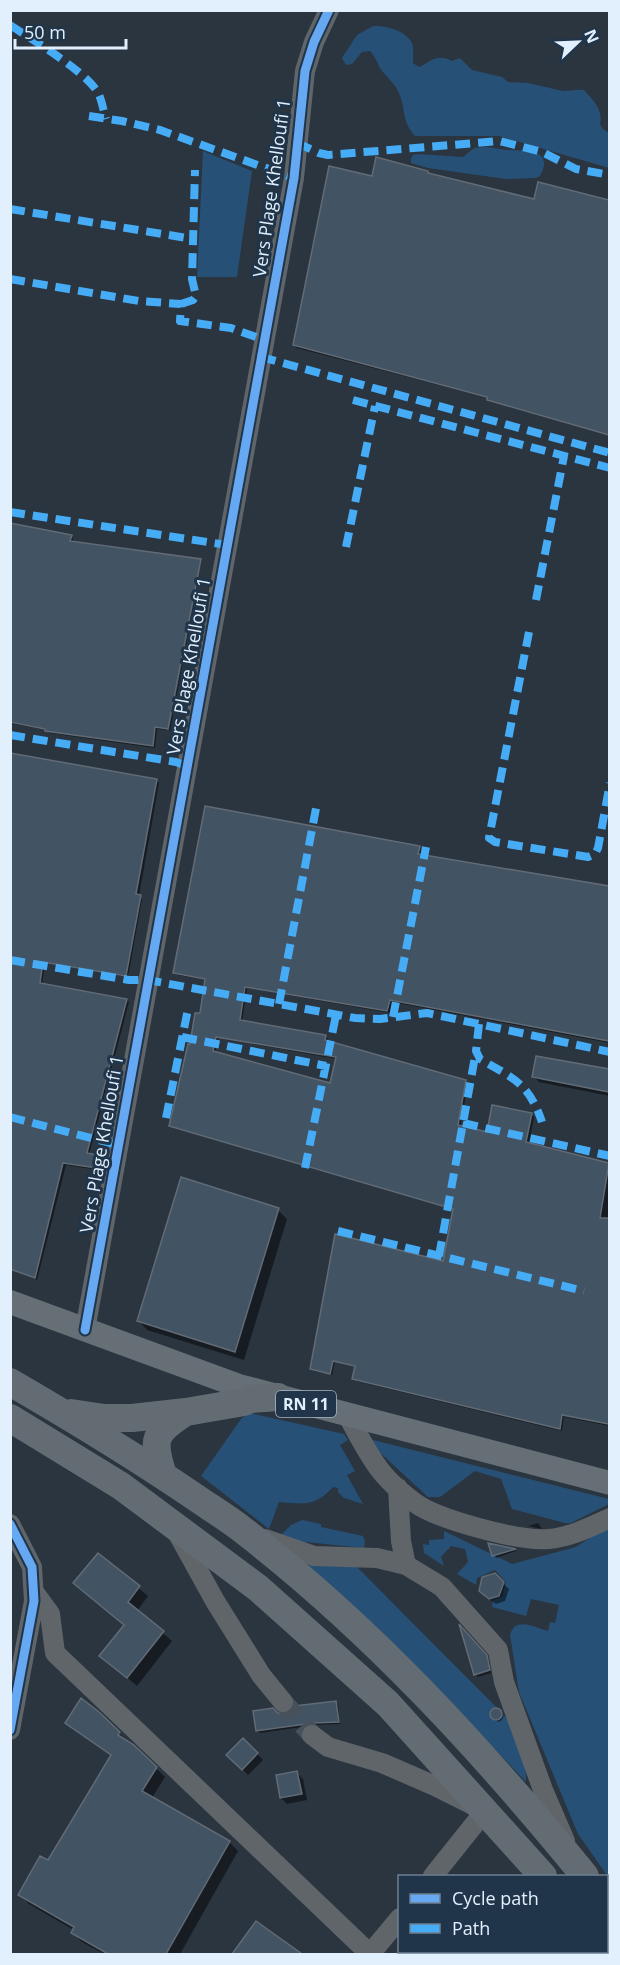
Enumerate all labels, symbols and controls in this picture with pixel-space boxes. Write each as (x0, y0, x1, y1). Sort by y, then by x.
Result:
scale bar (15, 12, 126, 50)
north arrow (548, 12, 608, 72)
text: 50 m (24, 20, 66, 44)
text: N (579, 26, 604, 46)
street label: Vers Plage Khelloufi 1 (247, 97, 295, 279)
street label: Vers Plage Khelloufi 1 (161, 575, 215, 757)
street label: Vers Plage Khelloufi 1 (74, 1053, 128, 1235)
road number: RN 11 (276, 1391, 336, 1417)
legend (398, 1875, 608, 1953)
text: Cycle path (452, 1886, 539, 1910)
text: Path (452, 1916, 490, 1940)

